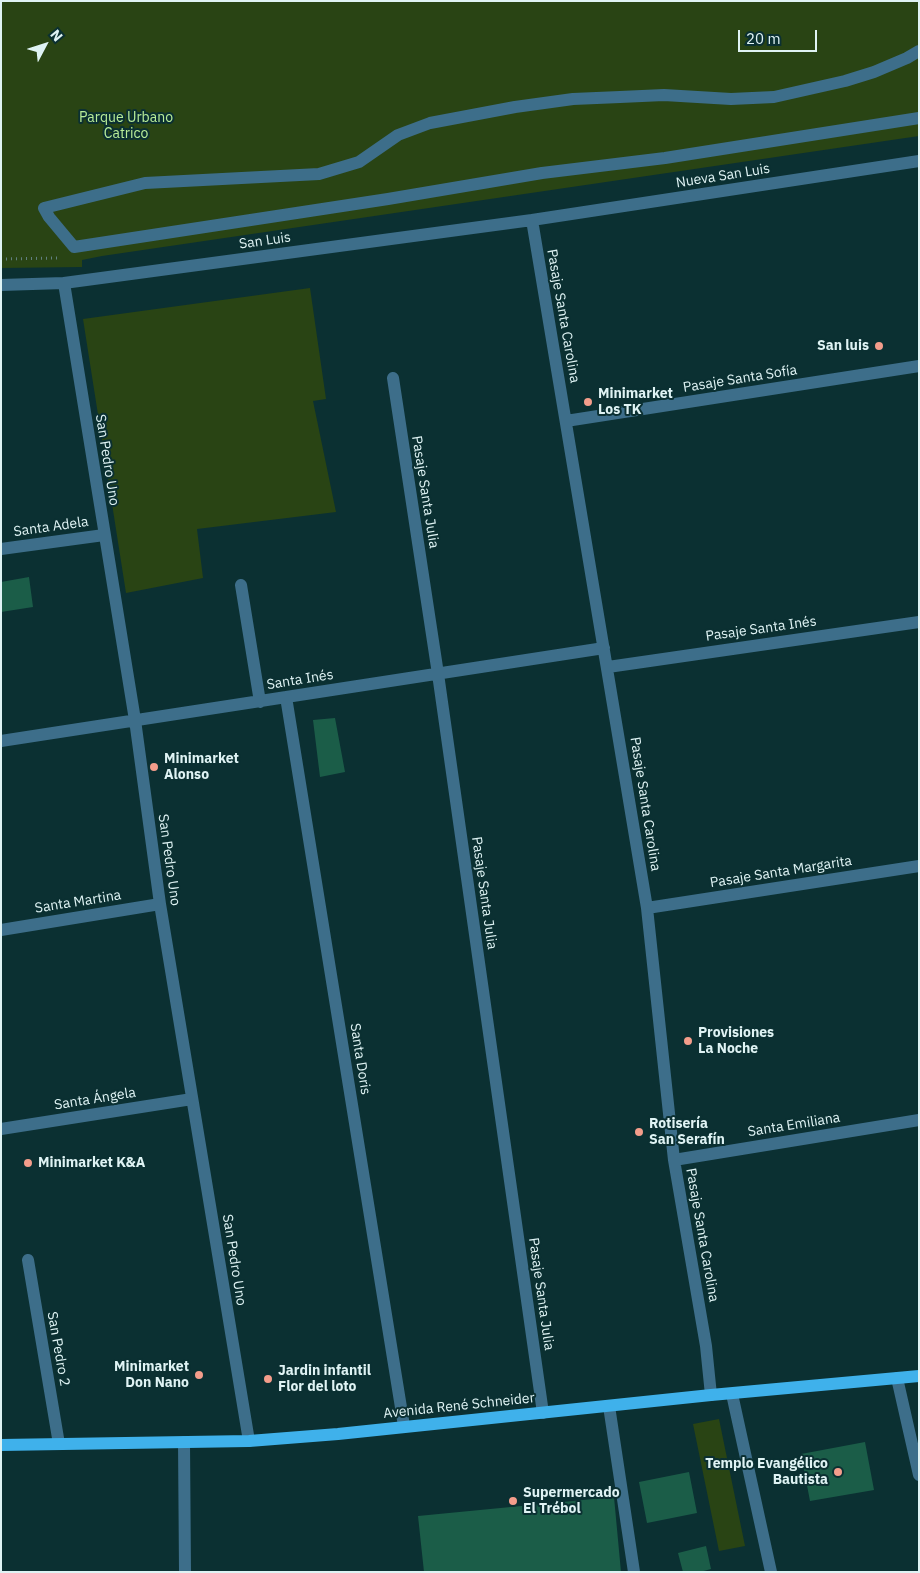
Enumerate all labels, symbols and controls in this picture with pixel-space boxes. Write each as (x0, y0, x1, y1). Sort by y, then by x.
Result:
north arrow (20, 20, 70, 70)
scale bar (740, 20, 819, 52)
text: N (46, 26, 67, 45)
text: 20 m (746, 29, 781, 48)
park label: Parque Urbano Catrico (79, 110, 173, 142)
street label: Nueva San Luis (675, 160, 771, 192)
street label: San Luis (238, 229, 292, 253)
street label: Pasaje Santa Carolina (543, 248, 583, 384)
place label: San luis (817, 338, 869, 354)
marker: San luis (873, 340, 885, 352)
street label: Pasaje Santa Sofía (682, 362, 798, 396)
place label: Minimarket Los TK (598, 386, 673, 418)
marker: Minimarket Los TK (582, 396, 594, 408)
street label: San Pedro Uno (91, 413, 123, 507)
street label: Pasaje Santa Julia (408, 435, 442, 549)
street label: Santa Adela (13, 513, 89, 541)
street label: Pasaje Santa Inés (704, 613, 818, 645)
street label: Santa Inés (265, 666, 335, 694)
street label: Pasaje Santa Carolina (626, 736, 664, 872)
place label: Minimarket Alonso (164, 751, 239, 784)
marker: Minimarket Alonso (148, 761, 160, 773)
street label: San Pedro Uno (154, 813, 184, 907)
street label: Pasaje Santa Julia (468, 836, 500, 950)
street label: Pasaje Santa Margarita (709, 852, 853, 892)
street label: Santa Martina (34, 887, 122, 917)
street label: Santa Doris (346, 1022, 374, 1096)
place label: Provisiones La Noche (698, 1025, 774, 1058)
marker: Provisiones La Noche (682, 1035, 694, 1047)
street label: Santa Ángela (53, 1084, 137, 1114)
street label: Santa Emiliana (747, 1109, 841, 1141)
place label: Rotisería San Serafín (649, 1116, 725, 1148)
marker: Rotisería San Serafín (633, 1126, 645, 1138)
place label: Minimarket K&A (38, 1155, 145, 1171)
marker: Minimarket K&A (22, 1157, 34, 1169)
street label: Pasaje Santa Carolina (682, 1167, 722, 1303)
street label: San Pedro Uno (218, 1213, 250, 1307)
street label: Pasaje Santa Julia (525, 1237, 557, 1351)
street label: San Pedro 2 (43, 1310, 73, 1388)
place label: Minimarket Don Nano (114, 1359, 189, 1391)
place label: Jardin infantil Flor del loto (278, 1363, 371, 1395)
marker: Minimarket Don Nano (193, 1369, 205, 1381)
marker: Jardin infantil Flor del loto (262, 1373, 274, 1385)
street label: Avenida René Schneider (382, 1390, 536, 1422)
place label: Templo Evangélico Bautista (705, 1456, 828, 1488)
marker: Templo Evangélico Bautista (832, 1466, 844, 1478)
place label: Supermercado El Trébol (523, 1485, 620, 1518)
marker: Supermercado El Trébol (507, 1495, 519, 1507)

